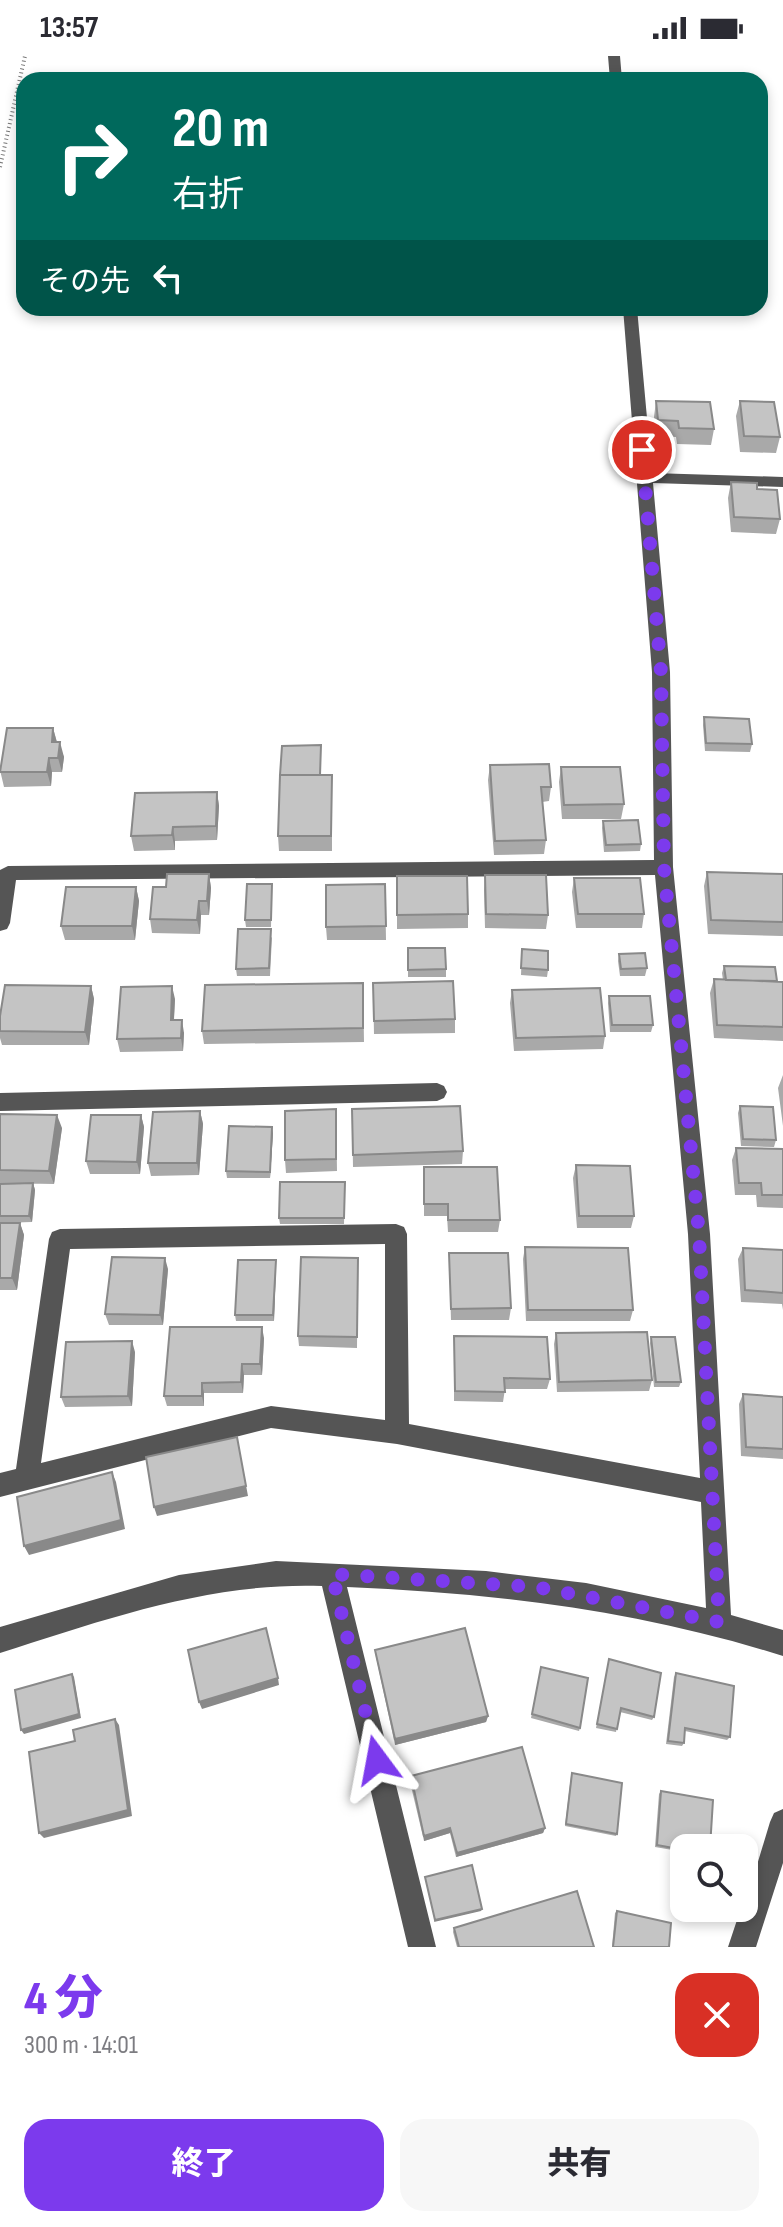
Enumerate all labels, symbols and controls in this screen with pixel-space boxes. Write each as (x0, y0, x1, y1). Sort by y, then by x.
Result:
text: 13:57 (40, 10, 98, 46)
text: 20 m (172, 96, 269, 163)
icon: right (40, 104, 144, 208)
text: 右折 (172, 174, 244, 217)
icon: left (146, 256, 190, 300)
text: その先 (40, 264, 130, 300)
pin (608, 416, 676, 484)
icon: arrive (620, 428, 664, 472)
position arrow (335, 1718, 419, 1802)
map controls (670, 1834, 758, 1922)
button: search (670, 1834, 758, 1922)
text: 4 分 (24, 1971, 103, 2028)
button: close (675, 1973, 759, 2057)
text: 300 m · 14:01 (24, 2030, 138, 2061)
button: 終了 (24, 2119, 384, 2211)
button: 共有 (400, 2119, 759, 2211)

